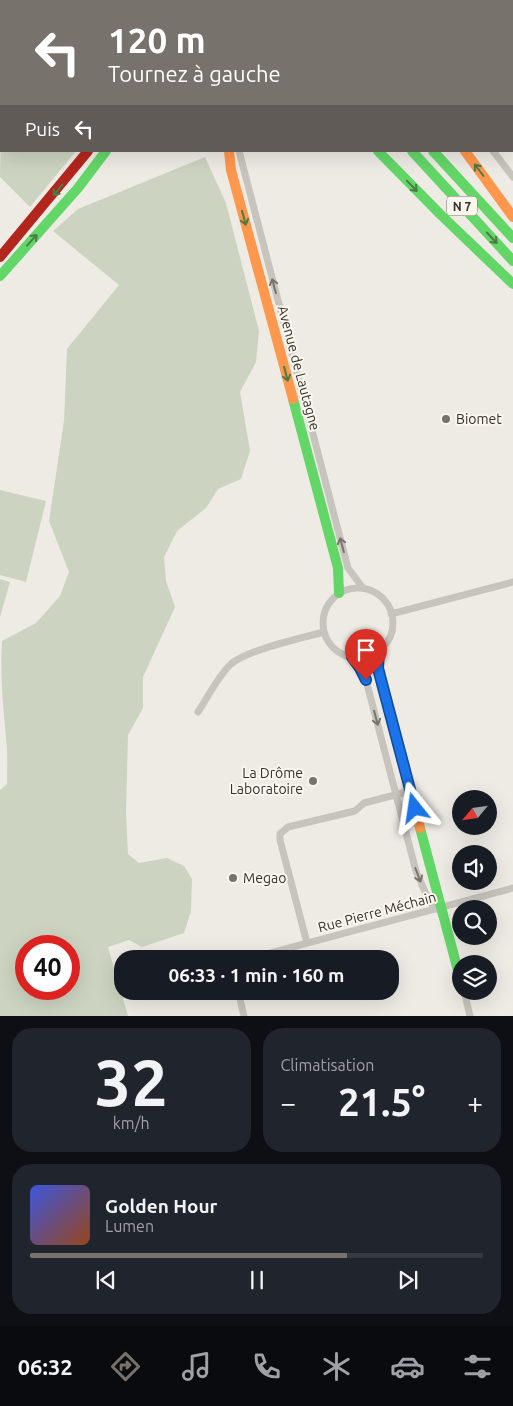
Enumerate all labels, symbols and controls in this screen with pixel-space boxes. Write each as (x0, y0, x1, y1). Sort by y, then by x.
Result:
icon: left (25, 20, 90, 85)
text: 120 m (108, 20, 206, 60)
text: Tournez à gauche (108, 61, 281, 86)
icon: left (70, 115, 98, 143)
text: Puis (25, 118, 60, 140)
one-way arrow (473, 164, 484, 177)
one-way arrow (406, 180, 418, 192)
one-way arrow (52, 183, 63, 196)
road number: N 7 (447, 197, 477, 216)
one-way arrow (240, 209, 249, 225)
one-way arrow (487, 232, 498, 245)
one-way arrow (27, 234, 38, 247)
one-way arrow (269, 278, 278, 294)
street label: Avenue de Lautagne (275, 304, 323, 432)
one-way arrow (282, 366, 291, 382)
place label: Biomet (456, 411, 502, 427)
marker: Biomet (440, 413, 452, 425)
one-way arrow (337, 537, 346, 553)
pin (345, 629, 387, 680)
icon: arrive (352, 636, 380, 664)
one-way arrow (372, 710, 381, 726)
place label: La Drôme Laboratoire (230, 765, 303, 797)
marker: La Drôme Laboratoire (307, 775, 319, 787)
position arrow (388, 781, 440, 833)
north arrow (452, 790, 498, 835)
map controls (452, 790, 497, 1000)
button: sound (452, 845, 497, 890)
one-way arrow (414, 867, 423, 882)
place label: Megao (243, 870, 286, 886)
marker: Megao (227, 872, 239, 884)
street label: Rue Pierre Méchain (316, 889, 438, 935)
button: search (452, 900, 497, 945)
speed limit sign: 40 (15, 935, 80, 1000)
button: layers (452, 955, 497, 1000)
text: 06:33 · 1 min · 160 m (169, 964, 344, 986)
text: 32 (95, 1045, 168, 1118)
text: Climatisation (281, 1056, 374, 1074)
text: 21.5° (338, 1081, 425, 1123)
text: − (281, 1087, 296, 1118)
text: + (467, 1087, 483, 1118)
text: km/h (113, 1114, 150, 1132)
text: Golden Hour (105, 1195, 217, 1217)
text: Lumen (105, 1217, 154, 1235)
icon: previous (92, 1266, 120, 1294)
icon: pause (243, 1266, 271, 1294)
icon: next (394, 1266, 422, 1294)
icon: directions (108, 1349, 143, 1384)
icon: music (179, 1349, 214, 1384)
icon: phone (249, 1349, 284, 1384)
icon: climate (319, 1349, 354, 1384)
icon: car (390, 1349, 425, 1384)
icon: filters (460, 1349, 495, 1384)
text: 06:32 (18, 1354, 73, 1379)

